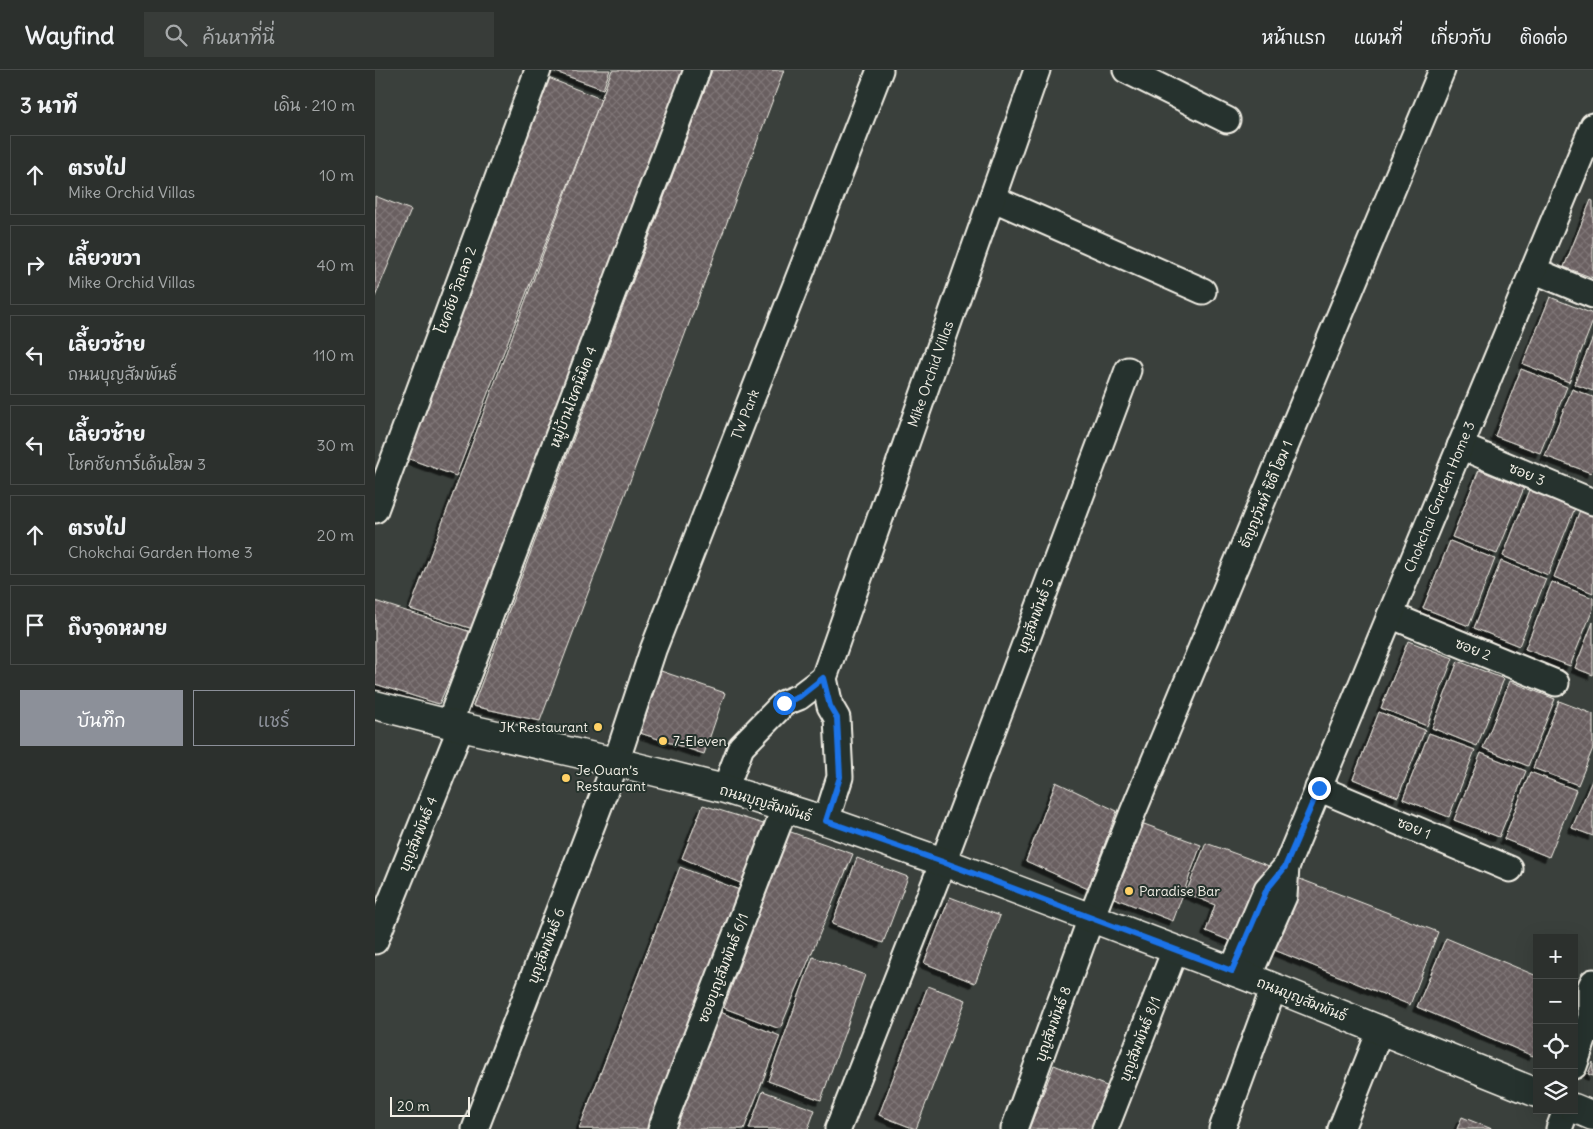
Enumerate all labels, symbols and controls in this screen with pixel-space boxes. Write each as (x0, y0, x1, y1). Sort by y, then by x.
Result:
search box (144, 12, 494, 57)
text: Wayfind (25, 20, 114, 50)
icon: search (162, 21, 190, 49)
text: ค้นหาที่นี่ (202, 25, 275, 49)
text: หน้าแรก (1262, 26, 1326, 49)
text: แผนที่ (1354, 26, 1402, 49)
text: เกี่ยวกับ (1430, 26, 1492, 49)
text: ติดต่อ (1520, 26, 1568, 49)
text: 3 นาที (20, 92, 77, 119)
text: เดิน · 210 m (274, 95, 355, 115)
text: ตรงไป (68, 156, 126, 180)
icon: ahead (21, 161, 49, 189)
text: 10 m (319, 165, 354, 185)
text: Mike Orchid Villas (68, 182, 195, 202)
street label: โชคชัย วิลเลจ 2 (432, 244, 480, 336)
text: เลี้ยวขวา (68, 246, 141, 270)
icon: right (21, 251, 49, 279)
text: 40 m (316, 255, 354, 275)
text: Mike Orchid Villas (68, 272, 195, 292)
street label: Mike Orchid Villas (904, 318, 957, 429)
text: เลี้ยวซ้าย (68, 332, 145, 356)
icon: left (21, 341, 49, 369)
street label: หมู่บ้านโชคนิมิต 4 (545, 344, 602, 451)
text: 110 m (313, 345, 354, 365)
text: ถนนบุญสัมพันธ์ (68, 364, 177, 384)
street label: TW Park (727, 387, 763, 442)
street label: Chokchai Garden Home 3 (1400, 419, 1479, 575)
text: เลี้ยวซ้าย (68, 422, 145, 446)
icon: left (21, 431, 49, 459)
text: 30 m (317, 435, 354, 455)
street label: ธัญญวันท์ ซิตี โฮม 1 (1235, 438, 1297, 550)
text: โชคชัยการ์เด้นโฮม 3 (68, 454, 206, 474)
street label: ซอย 3 (1506, 458, 1548, 490)
text: ตรงไป (68, 516, 126, 540)
icon: ahead (21, 521, 49, 549)
text: 20 m (317, 525, 354, 545)
text: Chokchai Garden Home 3 (68, 542, 253, 562)
street label: บุญสัมพันธ์ 5 (1012, 576, 1059, 657)
icon: arrive (21, 611, 49, 639)
text: ถึงจุดหมาย (68, 616, 167, 640)
street label: ซอย 2 (1452, 634, 1494, 664)
button: บันทึก (20, 690, 183, 746)
button: แชร์ (193, 690, 355, 746)
route start (773, 692, 796, 715)
place label: JK Restaurant (499, 718, 588, 736)
marker: JK Restaurant (592, 721, 604, 733)
place label: 7-Eleven (673, 732, 727, 750)
marker: 7-Eleven (657, 735, 669, 747)
place label: Je Ouan’s Restaurant (576, 761, 646, 795)
marker: Je Ouan’s Restaurant (560, 772, 572, 784)
route end (1308, 777, 1331, 800)
street label: ถนนบุญสัมพันธ์ (717, 780, 814, 827)
street label: บุญสัมพันธ์ 4 (395, 794, 442, 875)
street label: ซอย 1 (1394, 813, 1434, 843)
place label: Paradise Bar (1139, 882, 1220, 900)
marker: Paradise Bar (1123, 885, 1135, 897)
street label: บุญสัมพันธ์ 6 (523, 906, 570, 987)
street label: ซอยบุญสัมพันธ์ 6/1 (694, 910, 753, 1026)
map controls (1533, 934, 1578, 1114)
button: + (1533, 934, 1578, 979)
street label: ถนนบุญสัมพันธ์ (1254, 973, 1350, 1026)
button: − (1533, 979, 1578, 1024)
street label: บุญสัมพันธ์ 8 (1031, 984, 1076, 1065)
street label: บุญสัมพันธ์ 8/1 (1115, 994, 1165, 1085)
button: locate (1533, 1024, 1578, 1069)
button: layers (1533, 1069, 1578, 1114)
scale bar (390, 1094, 470, 1117)
text: 20 m (397, 1097, 430, 1115)

